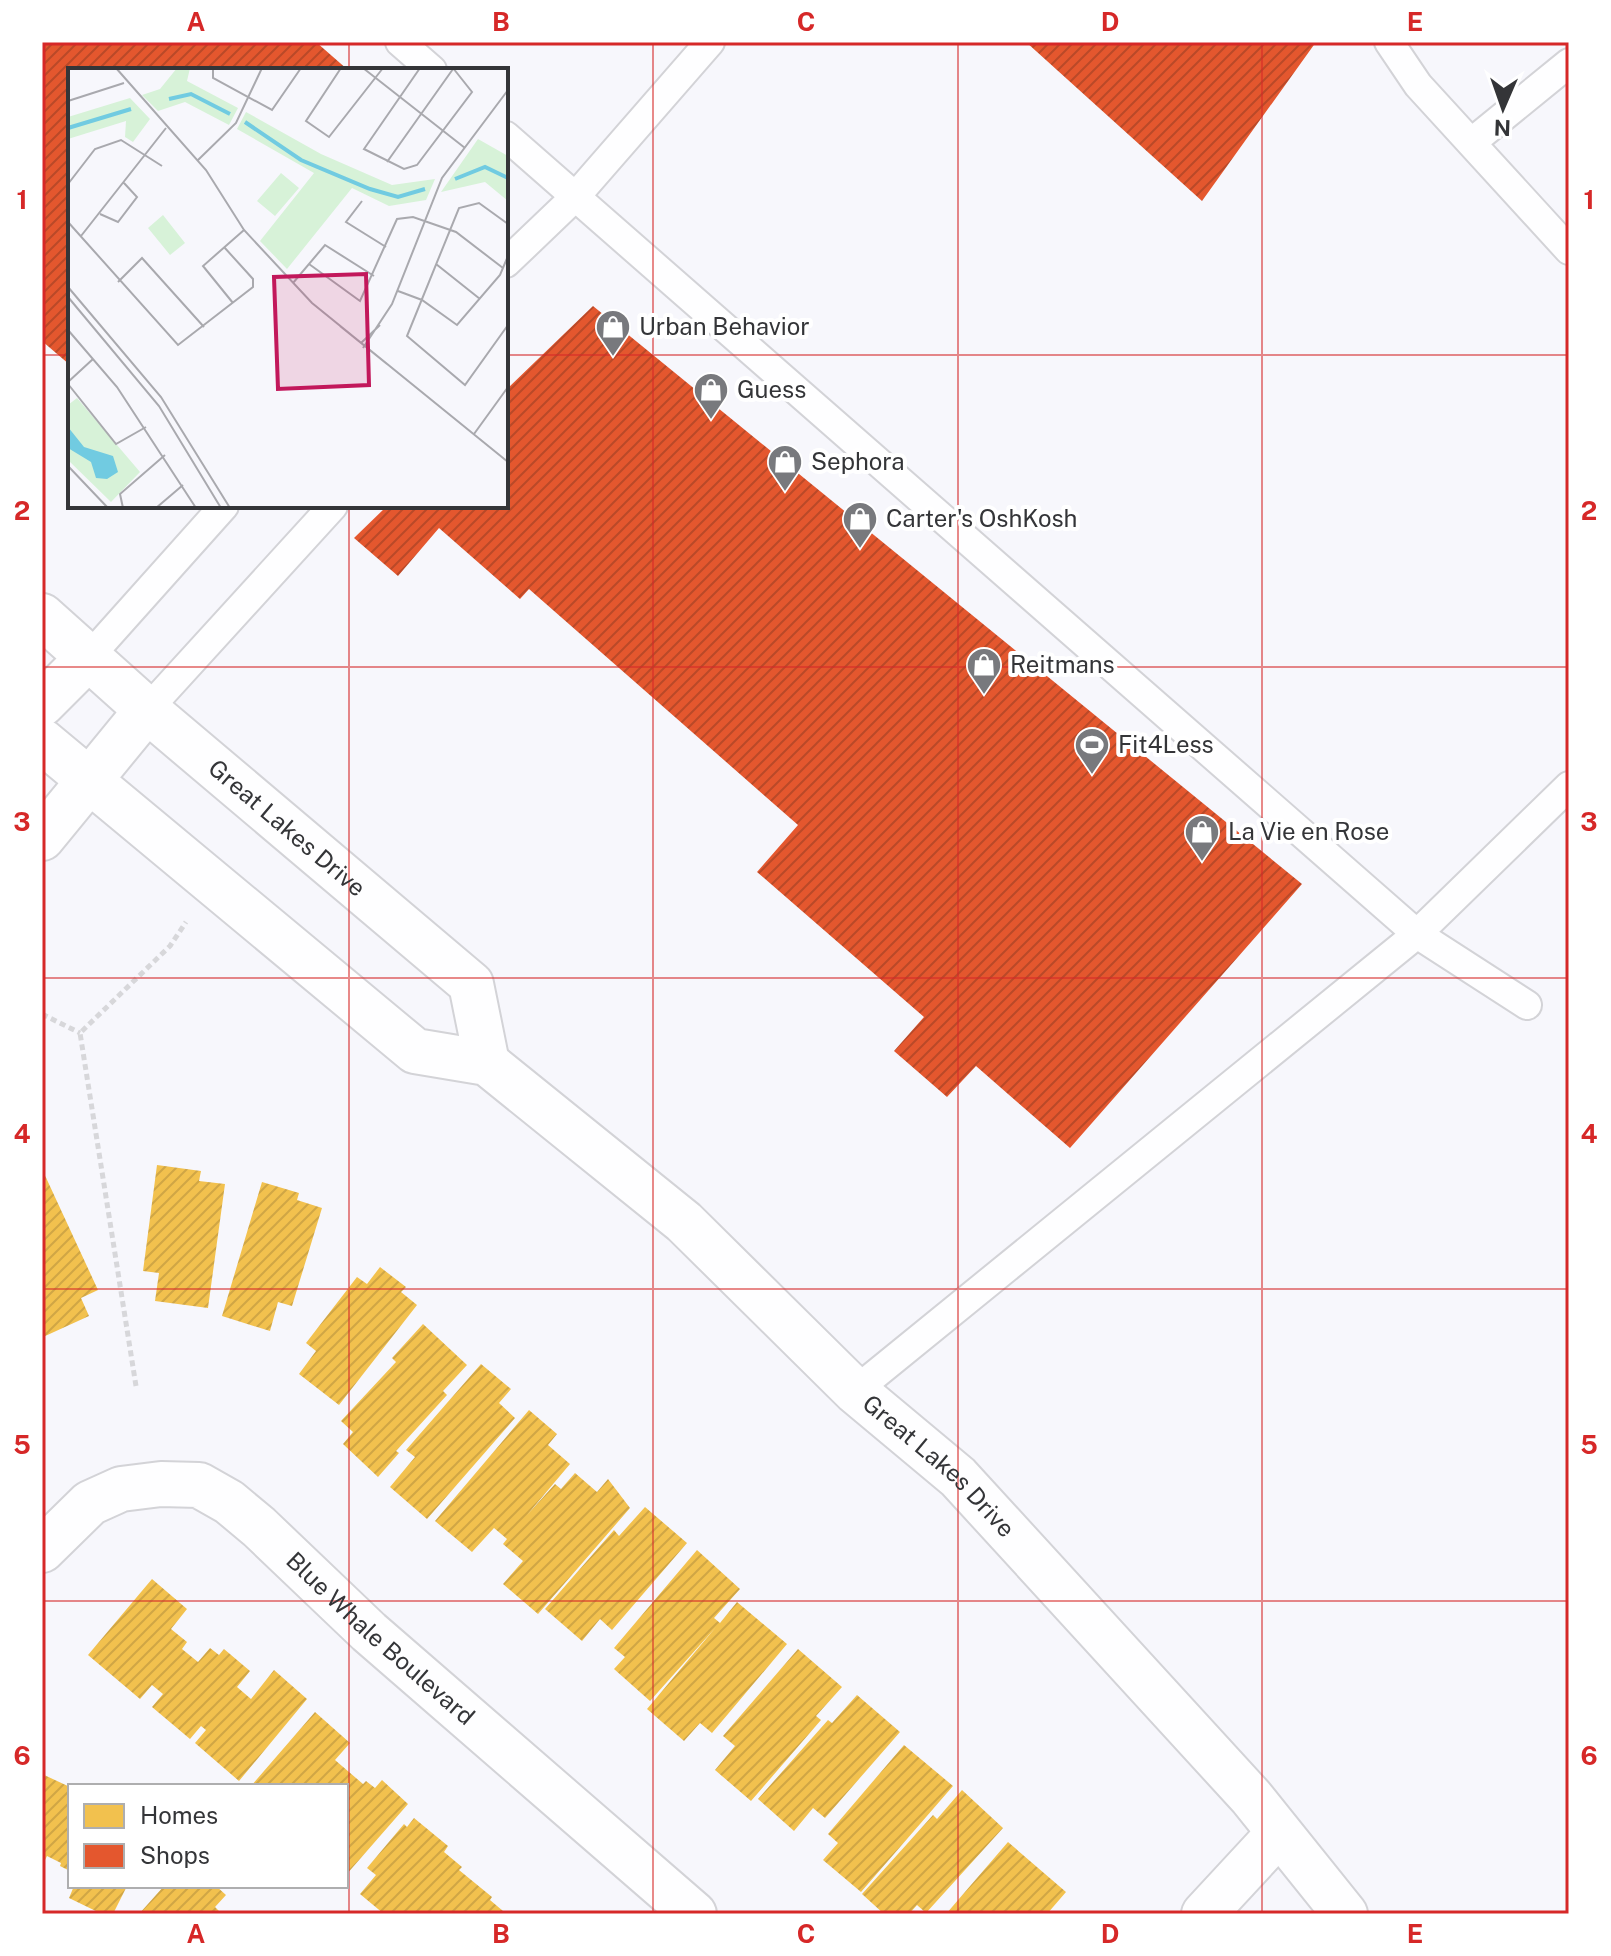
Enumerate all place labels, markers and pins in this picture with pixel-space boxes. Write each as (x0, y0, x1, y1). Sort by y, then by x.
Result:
shop icon: Urban Behavior (594, 308, 632, 358)
place label: Urban Behavior (639, 312, 810, 340)
shop icon: Guess (692, 371, 730, 421)
place label: Guess (737, 375, 806, 403)
shop icon: Sephora (766, 443, 804, 493)
place label: Sephora (811, 447, 905, 475)
shop icon: Carter's OshKosh (841, 500, 879, 550)
place label: Carter's OshKosh (886, 504, 1077, 532)
shop icon: Reitmans (965, 646, 1003, 696)
place label: Reitmans (1010, 650, 1115, 678)
sports icon: Fit4Less (1073, 726, 1111, 776)
place label: Fit4Less (1118, 730, 1214, 758)
shop icon: La Vie en Rose (1183, 813, 1221, 863)
place label: La Vie en Rose (1228, 817, 1389, 845)

